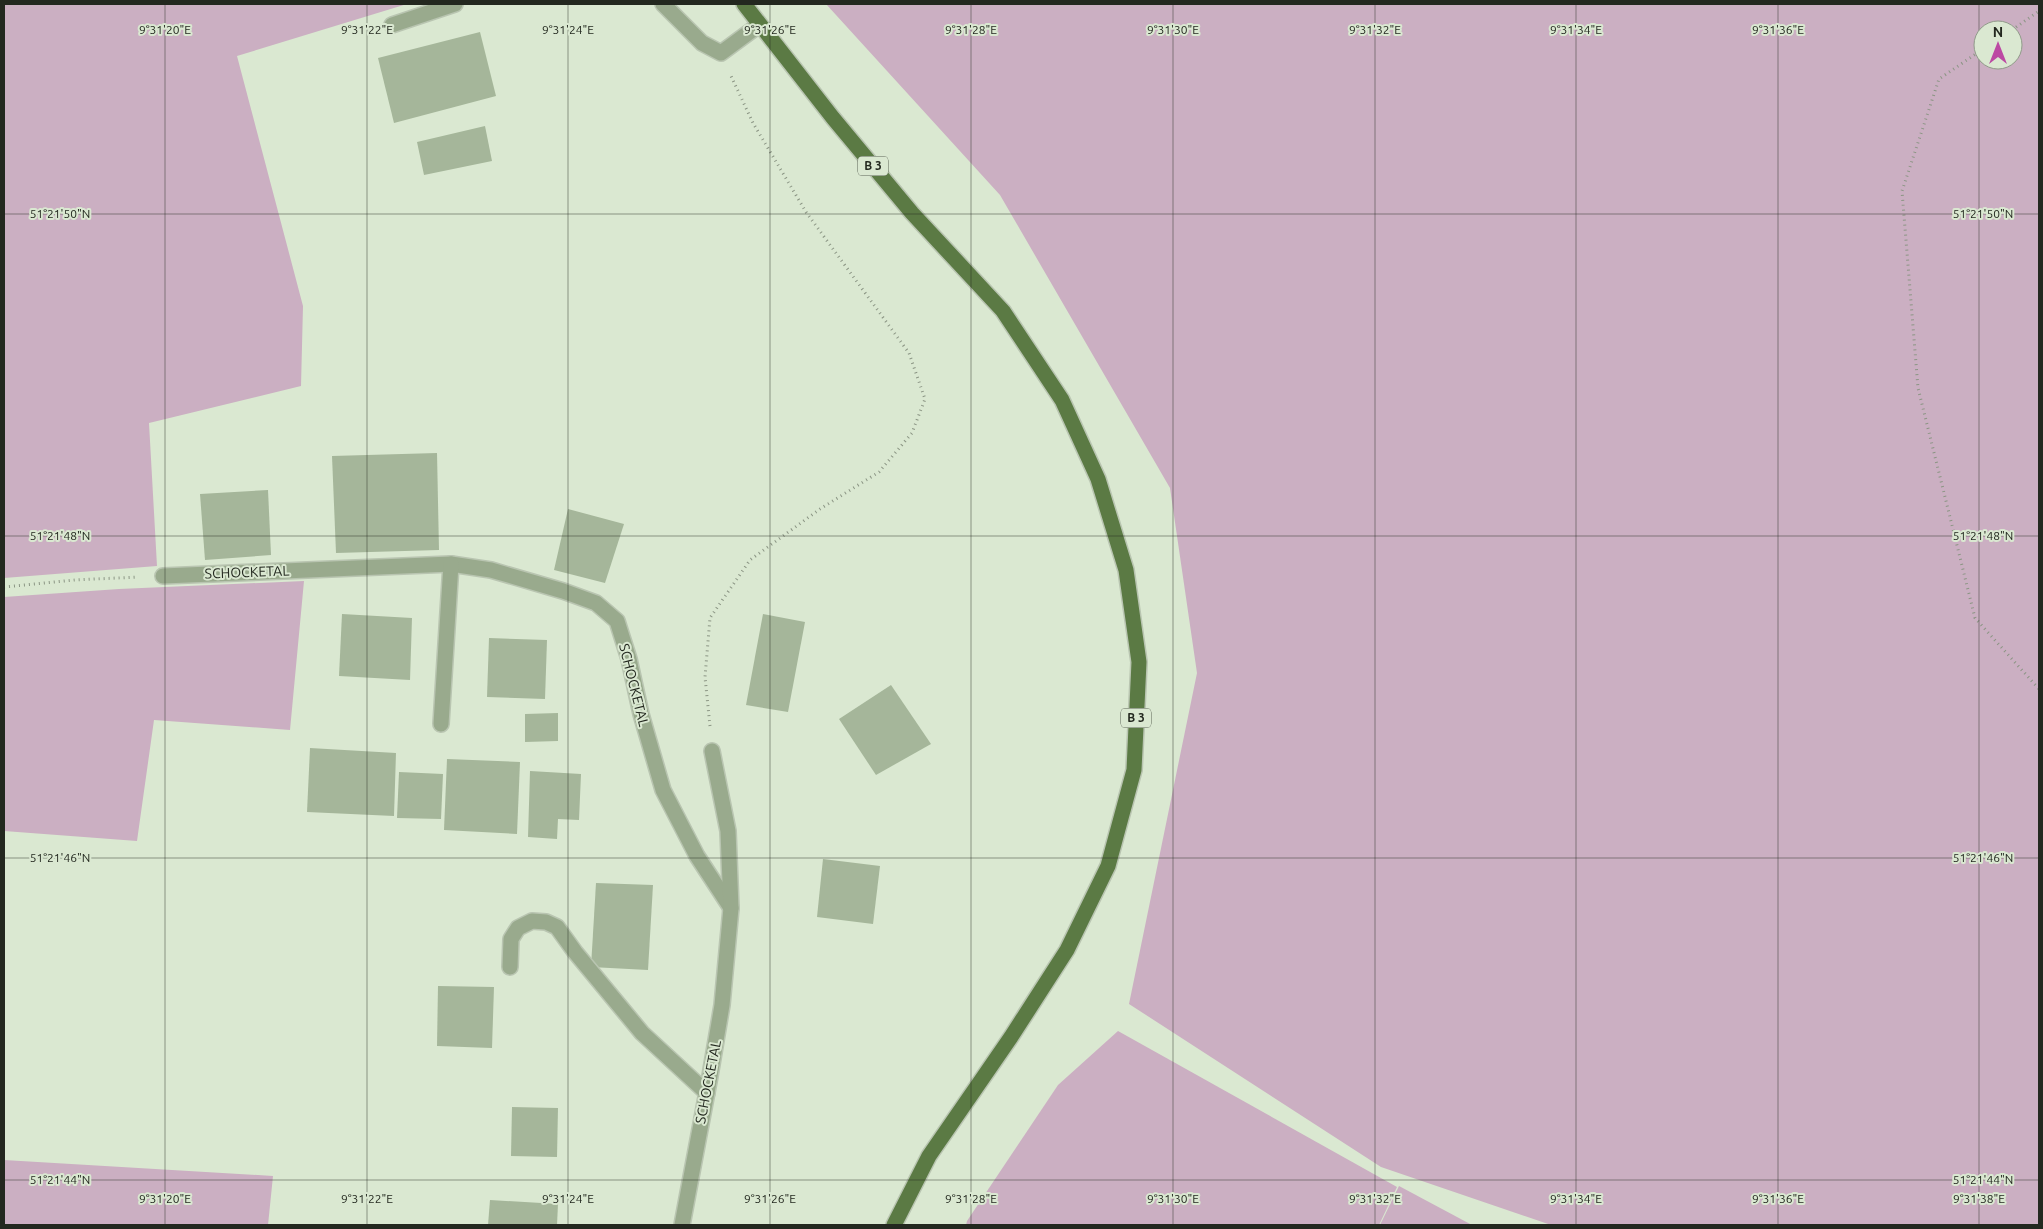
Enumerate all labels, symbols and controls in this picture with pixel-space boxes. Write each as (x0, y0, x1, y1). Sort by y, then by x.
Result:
north arrow (1973, 20, 2023, 70)
text: 9°31'20"E (139, 23, 191, 36)
text: 9°31'22"E (341, 23, 393, 36)
text: 9°31'24"E (542, 23, 594, 36)
text: 9°31'26"E (744, 23, 796, 36)
text: 9°31'28"E (945, 23, 997, 36)
text: 9°31'30"E (1147, 23, 1199, 36)
text: 9°31'32"E (1349, 23, 1401, 36)
text: 9°31'34"E (1550, 23, 1602, 36)
text: 9°31'36"E (1752, 23, 1804, 36)
text: N (1993, 24, 2003, 40)
road number: B 3 (858, 157, 888, 176)
text: 51°21'50"N (30, 207, 90, 220)
text: 51°21'50"N (1953, 207, 2013, 220)
text: 51°21'48"N (30, 529, 90, 542)
text: 51°21'48"N (1953, 529, 2013, 542)
street label: SCHOCKETAL (204, 563, 290, 581)
street label: SCHOCKETAL (616, 642, 652, 728)
road number: B 3 (1121, 708, 1151, 728)
text: 51°21'46"N (30, 851, 90, 864)
text: 51°21'46"N (1953, 851, 2013, 864)
street label: SCHOCKETAL (692, 1039, 724, 1125)
text: 51°21'44"N (30, 1173, 90, 1186)
text: 51°21'44"N (1953, 1173, 2013, 1186)
text: 9°31'20"E (139, 1192, 191, 1205)
text: 9°31'22"E (341, 1192, 393, 1205)
text: 9°31'24"E (542, 1192, 594, 1205)
text: 9°31'26"E (744, 1192, 796, 1205)
text: 9°31'28"E (945, 1192, 997, 1205)
text: 9°31'30"E (1147, 1192, 1199, 1205)
text: 9°31'32"E (1349, 1192, 1401, 1205)
text: 9°31'34"E (1550, 1192, 1602, 1205)
text: 9°31'36"E (1752, 1192, 1804, 1205)
text: 9°31'38"E (1953, 1192, 2005, 1205)

